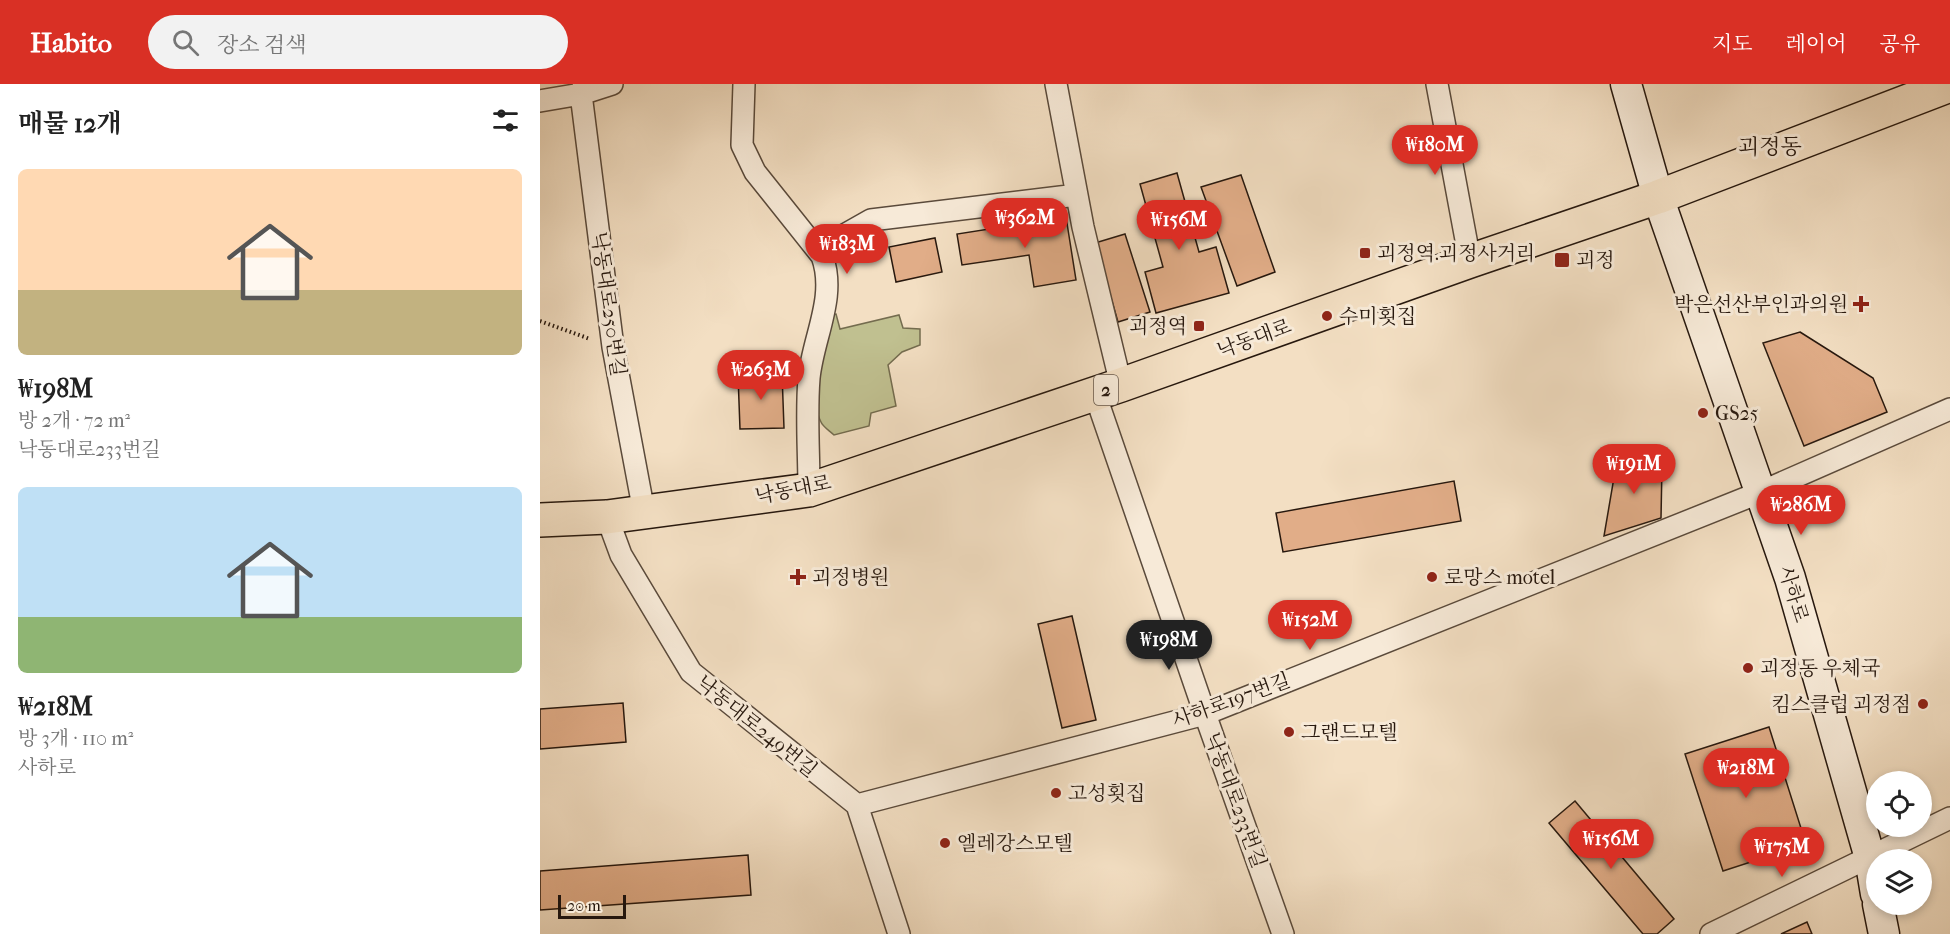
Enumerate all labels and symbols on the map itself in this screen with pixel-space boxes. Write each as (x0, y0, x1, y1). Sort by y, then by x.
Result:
pin: ₩180M (1393, 125, 1477, 176)
district label: 괴정동 (1738, 134, 1802, 160)
pin: ₩362M (983, 198, 1067, 249)
pin: ₩156M (1137, 200, 1221, 251)
pin: ₩183M (805, 224, 889, 275)
street label: 낙동대로250번길 (587, 230, 630, 378)
place label: 괴정역.괴정사거리 (1377, 242, 1535, 265)
marker: 괴정역.괴정사거리 (1358, 246, 1372, 260)
place label: 괴정 (1576, 249, 1615, 272)
marker: 괴정 (1553, 251, 1571, 269)
place label: 박은선산부인과의원 (1674, 293, 1848, 316)
marker: 박은선산부인과의원 (1852, 295, 1870, 313)
place label: 수미횟집 (1339, 305, 1416, 328)
marker: 수미횟집 (1320, 309, 1334, 323)
street label: 낙동대로 (1214, 314, 1294, 362)
place label: 괴정역 (1129, 315, 1187, 338)
marker: 괴정역 (1192, 319, 1206, 333)
pin: ₩263M (719, 350, 803, 401)
road number: 2 (1094, 375, 1118, 405)
place label: GS25 (1715, 402, 1758, 425)
marker: GS25 (1696, 406, 1710, 420)
pin: ₩191M (1592, 444, 1676, 495)
street label: 낙동대로 (753, 471, 833, 508)
pin: ₩286M (1759, 485, 1843, 536)
street label: 사하로 (1774, 563, 1813, 625)
place label: 괴정병원 (812, 566, 889, 589)
place label: 로망스 motel (1444, 566, 1556, 589)
marker: 괴정병원 (789, 568, 807, 586)
marker: 로망스 motel (1425, 570, 1439, 584)
pin: ₩152M (1268, 600, 1352, 651)
pin: ₩198M (1127, 620, 1211, 671)
place label: 괴정동 우체국 (1760, 657, 1880, 680)
marker: 괴정동 우체국 (1741, 661, 1755, 675)
street label: 사하로197번길 (1169, 668, 1293, 732)
street label: 낙동대로249번길 (692, 671, 822, 782)
place label: 킴스클럽 괴정점 (1771, 693, 1911, 716)
marker: 킴스클럽 괴정점 (1916, 697, 1930, 711)
place label: 그랜드모텔 (1301, 721, 1398, 744)
marker: 그랜드모텔 (1282, 725, 1296, 739)
street label: 낙동대로233번길 (1200, 729, 1271, 871)
pin: ₩218M (1704, 748, 1788, 799)
place label: 고성횟집 (1068, 782, 1145, 805)
marker: 고성횟집 (1049, 786, 1063, 800)
pin: ₩156M (1569, 819, 1653, 870)
pin: ₩175M (1740, 827, 1824, 878)
place label: 엘레강스모텔 (957, 832, 1073, 855)
marker: 엘레강스모텔 (938, 836, 952, 850)
scale bar (558, 892, 626, 920)

